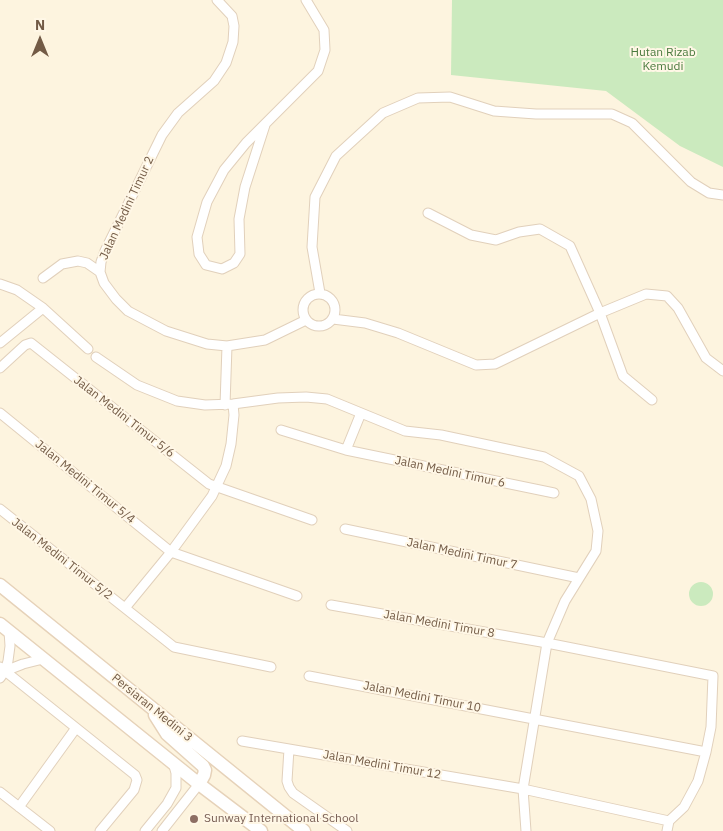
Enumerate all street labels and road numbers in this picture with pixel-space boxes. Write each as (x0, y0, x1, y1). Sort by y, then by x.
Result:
street label: Jalan Medini Timur 2 (97, 154, 157, 262)
street label: Jalan Medini Timur 5/6 (71, 373, 177, 461)
street label: Jalan Medini Timur 5/4 (32, 437, 138, 527)
street label: Jalan Medini Timur 6 (394, 453, 506, 491)
street label: Jalan Medini Timur 5/2 (9, 515, 115, 603)
street label: Jalan Medini Timur 7 (406, 535, 518, 573)
street label: Jalan Medini Timur 8 (382, 607, 496, 641)
street label: Persiaran Medini 3 (109, 671, 195, 745)
street label: Jalan Medini Timur 10 (362, 679, 482, 715)
street label: Jalan Medini Timur 12 (322, 748, 442, 782)

